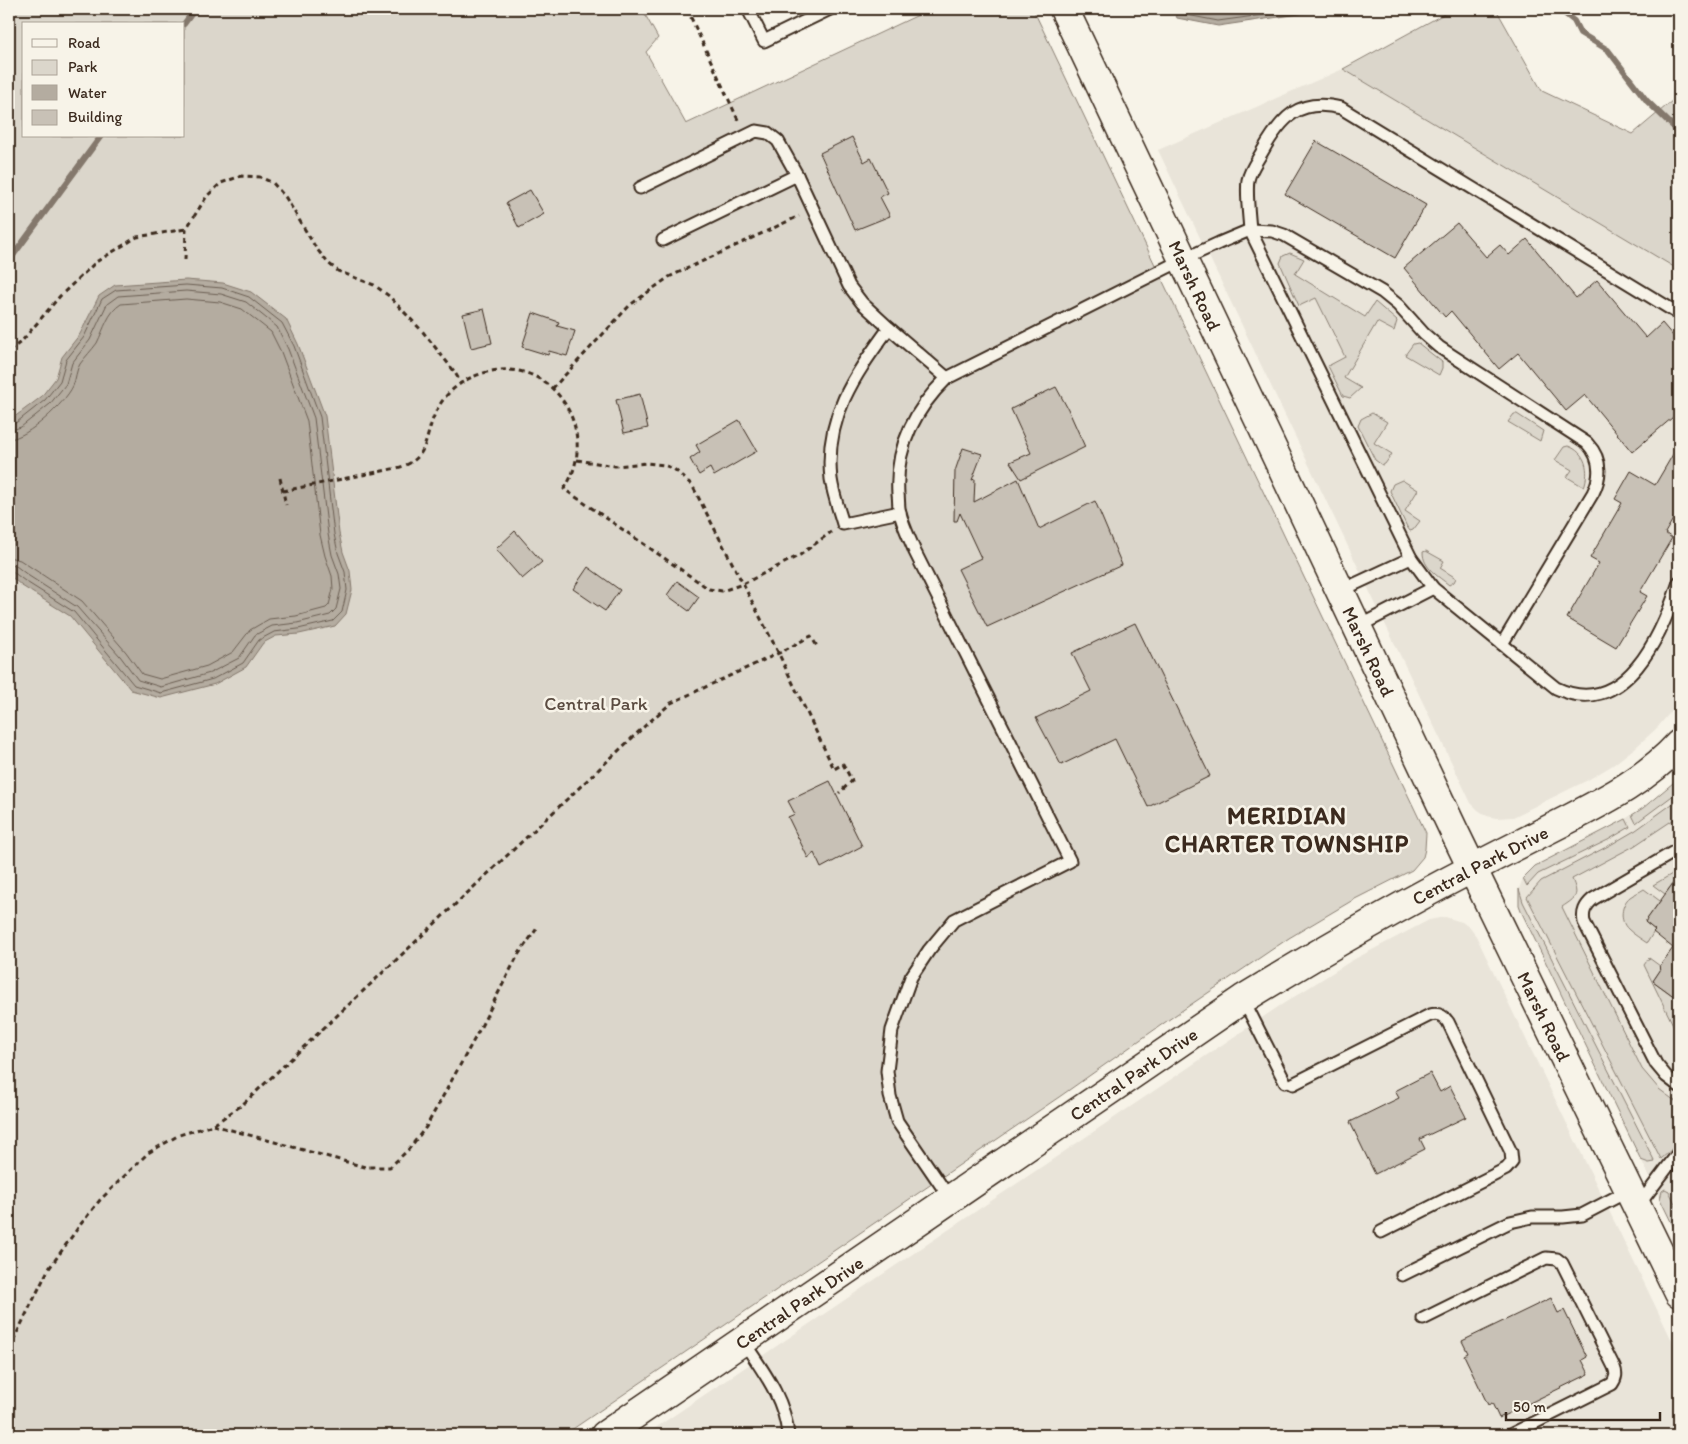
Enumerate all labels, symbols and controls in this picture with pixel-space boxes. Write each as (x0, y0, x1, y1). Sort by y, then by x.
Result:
legend (22, 22, 185, 138)
text: Road (68, 34, 101, 52)
text: Park (68, 58, 98, 76)
text: Water (68, 84, 107, 102)
text: Building (68, 108, 122, 126)
street label: Marsh Road (1164, 237, 1227, 335)
street label: Marsh Road (1338, 603, 1400, 701)
park label: Central Park (544, 692, 648, 715)
district label: MERIDIAN CHARTER TOWNSHIP (1165, 801, 1409, 858)
street label: Central Park Drive (1408, 820, 1552, 910)
street label: Marsh Road (1513, 968, 1576, 1065)
street label: Central Park Drive (1065, 1022, 1202, 1126)
street label: Central Park Drive (731, 1251, 867, 1354)
scale bar (1506, 1389, 1659, 1421)
text: 50 m (1513, 1398, 1546, 1416)

